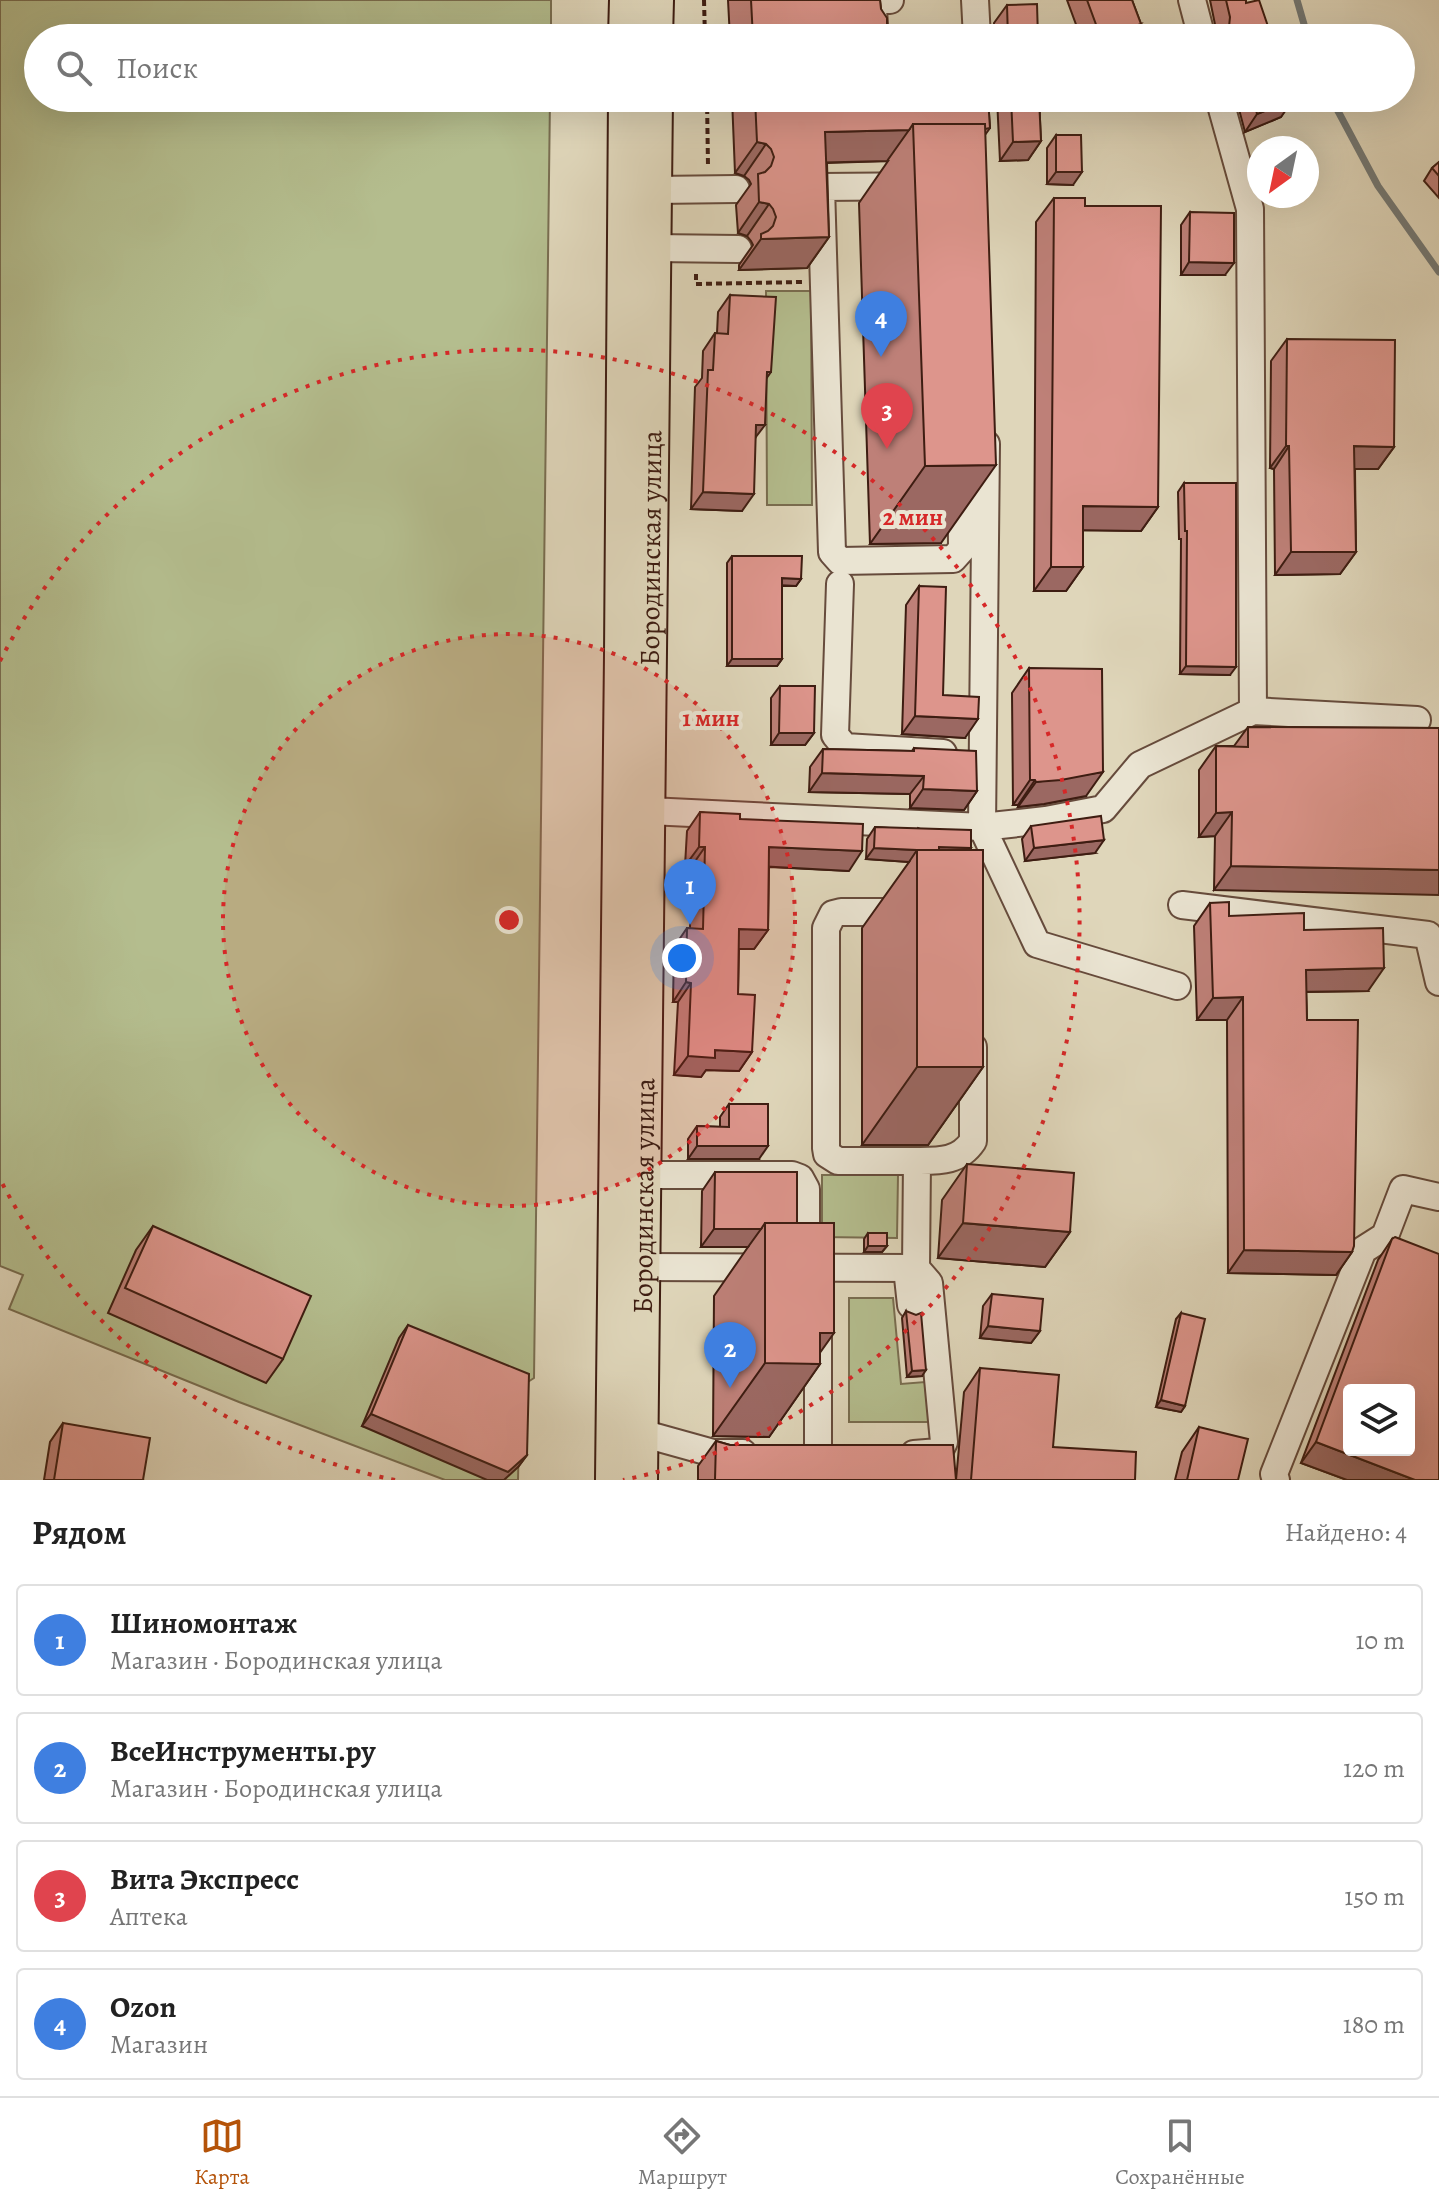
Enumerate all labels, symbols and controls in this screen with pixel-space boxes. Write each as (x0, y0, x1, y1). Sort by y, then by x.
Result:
search box (24, 24, 1415, 112)
icon: search (52, 46, 96, 90)
text: Поиск (116, 48, 198, 88)
north arrow (1247, 136, 1319, 208)
pin: 4 (855, 291, 907, 357)
pin: 3 (861, 383, 913, 449)
street label: Бородинская улица (631, 430, 671, 666)
text: 2 мин (883, 501, 943, 533)
text: 1 мин (682, 702, 740, 734)
pin: 1 (664, 859, 716, 925)
centre of rings (495, 906, 523, 934)
your location (662, 938, 702, 978)
street label: Бородинская улица (624, 1078, 664, 1314)
pin: 2 (704, 1322, 756, 1388)
map controls (1343, 1384, 1415, 1456)
button: layers (1343, 1384, 1415, 1456)
text: Рядом (32, 1509, 126, 1556)
text: Найдено: 4 (1285, 1515, 1407, 1550)
text: Шиномонтаж (110, 1603, 297, 1643)
text: 1 (55, 1623, 65, 1658)
text: 10 m (1355, 1623, 1405, 1658)
text: Магазин · Бородинская улица (110, 1643, 442, 1678)
text: ВсеИнструменты.ру (110, 1731, 376, 1771)
text: 2 (54, 1751, 66, 1786)
text: 120 m (1343, 1751, 1405, 1786)
text: Магазин · Бородинская улица (110, 1771, 442, 1806)
text: Вита Экспресс (110, 1859, 299, 1899)
text: 3 (54, 1879, 66, 1914)
text: 150 m (1344, 1879, 1405, 1914)
text: Аптека (110, 1899, 188, 1934)
text: Ozon (110, 1987, 176, 2027)
text: 4 (54, 2007, 66, 2042)
text: 180 m (1343, 2007, 1405, 2042)
text: Магазин (110, 2027, 208, 2062)
tab: Карта (194, 2114, 250, 2192)
tab: Маршрут (638, 2114, 727, 2192)
tab: Сохранённые (1115, 2114, 1245, 2192)

